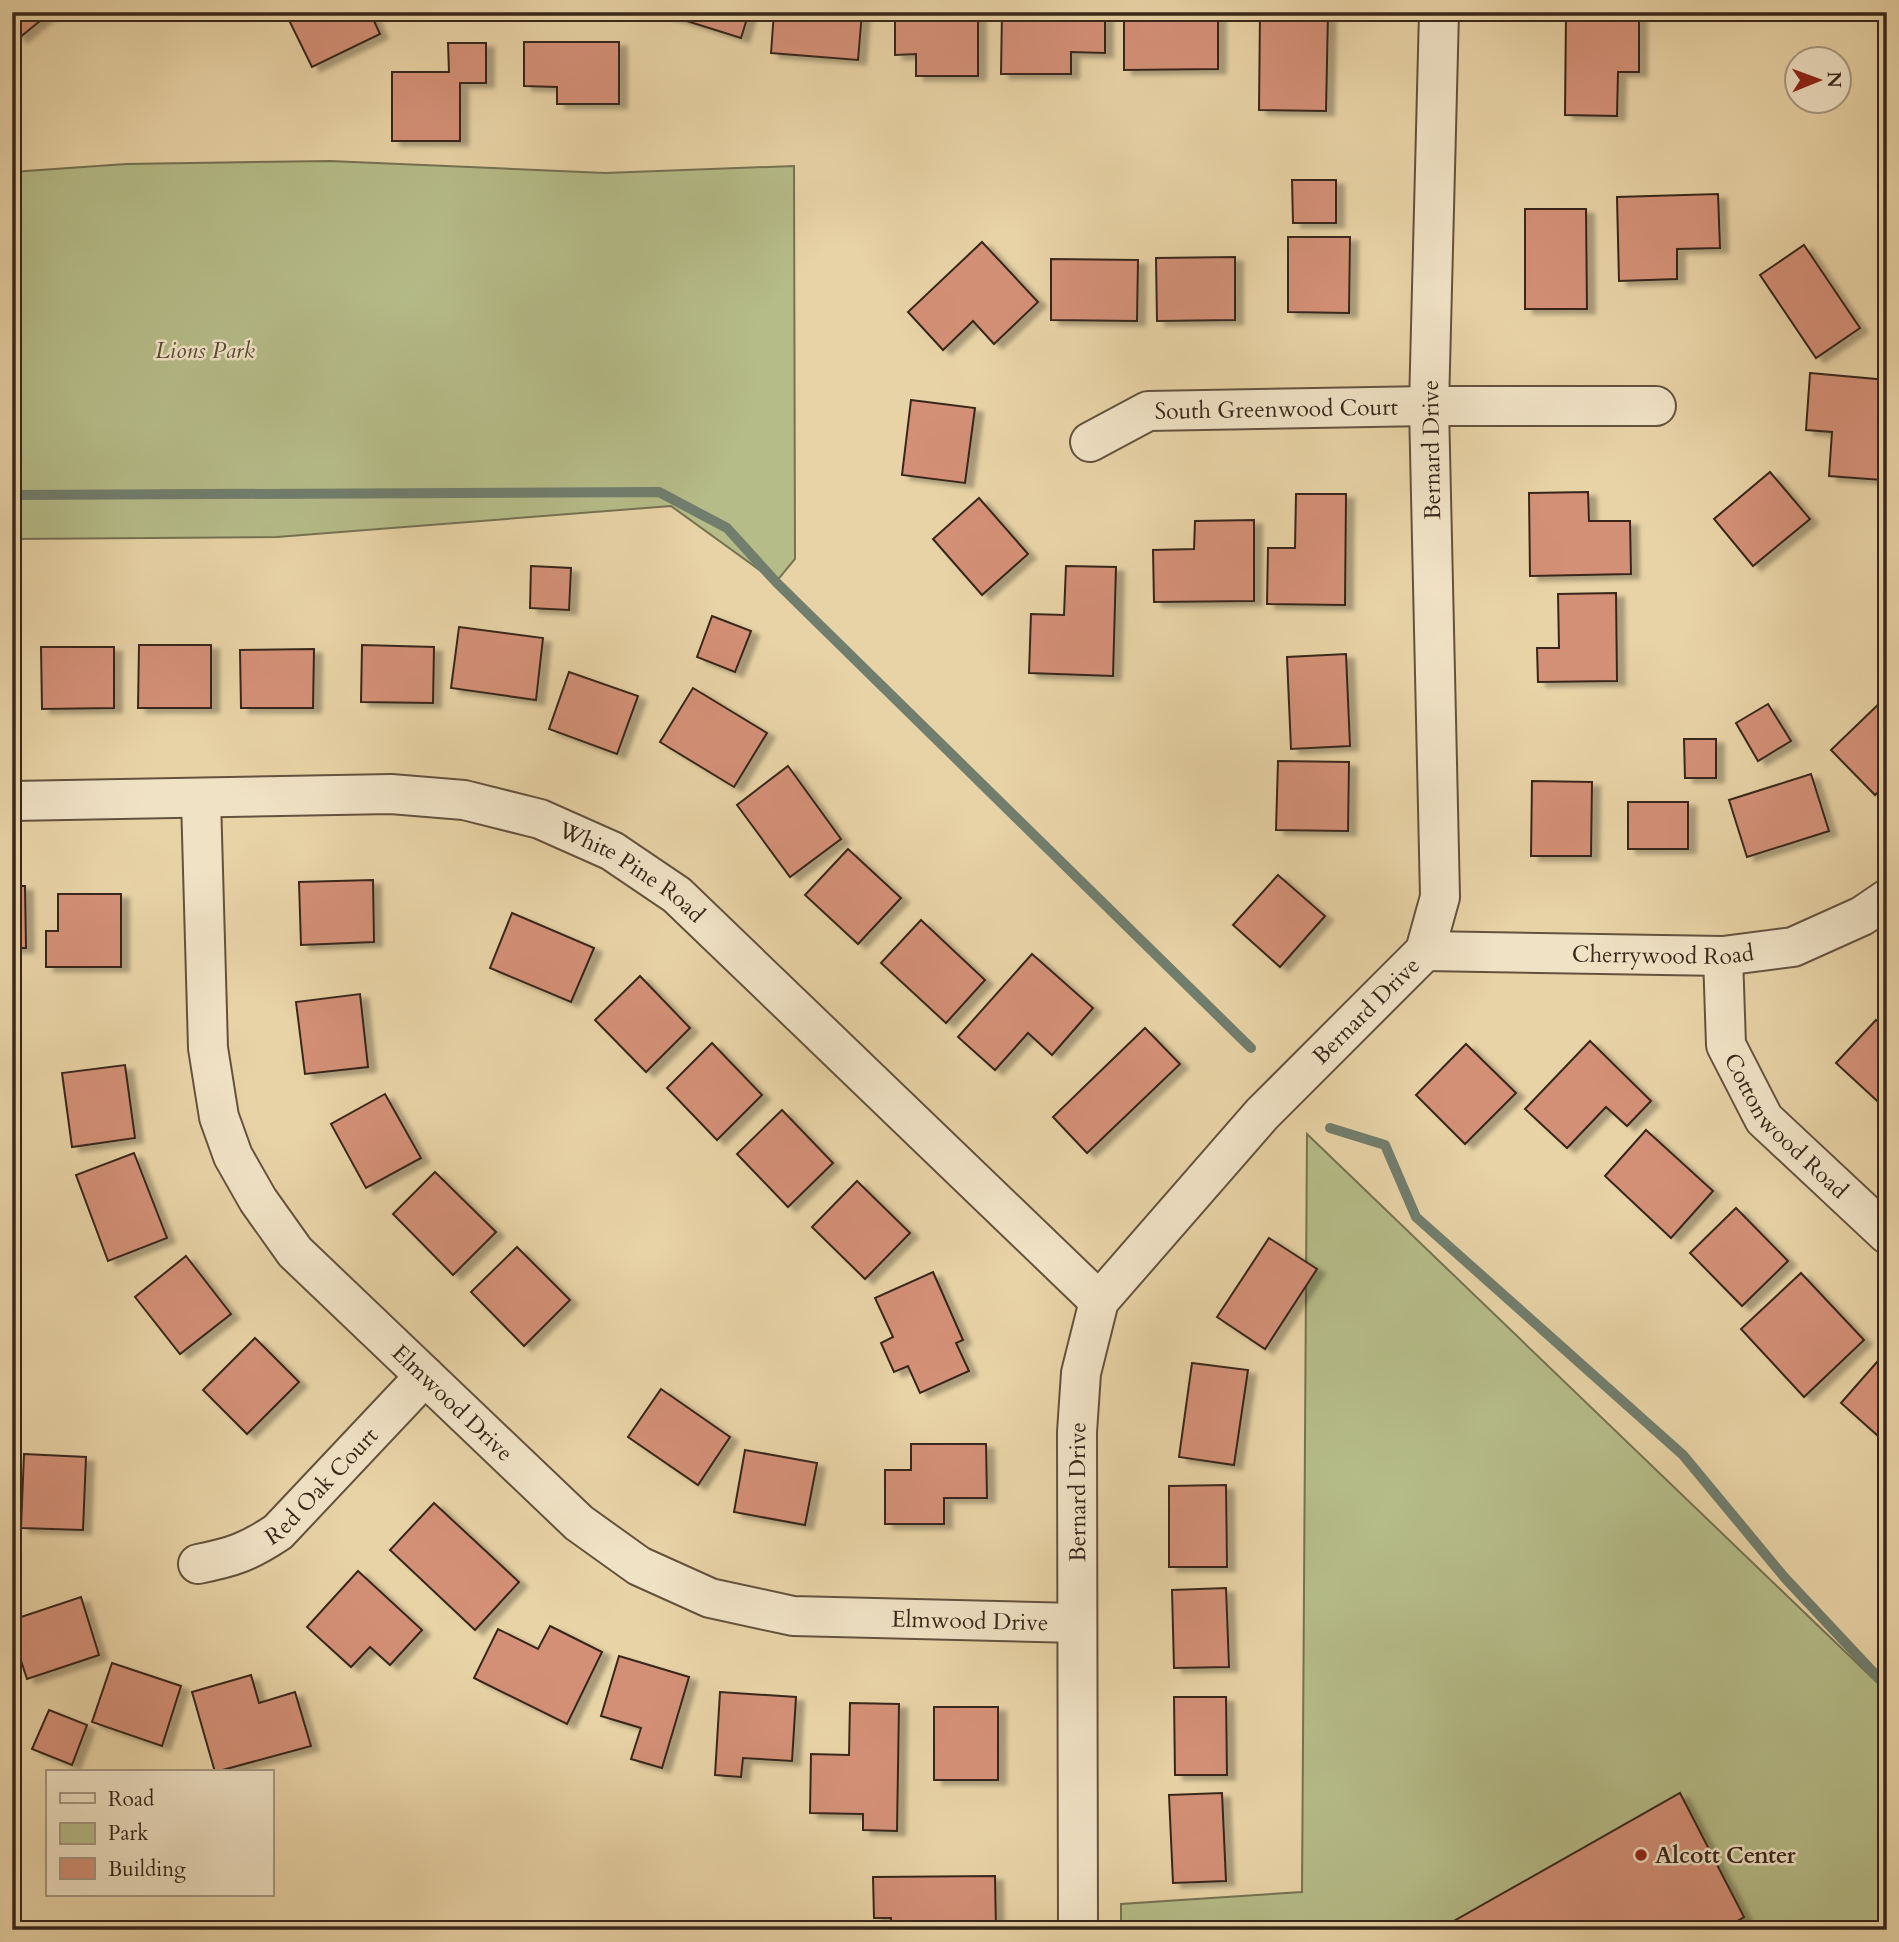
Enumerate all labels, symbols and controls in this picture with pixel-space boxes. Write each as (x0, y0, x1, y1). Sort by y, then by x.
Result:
north arrow (1784, 46, 1854, 116)
text: N (1821, 71, 1847, 89)
park label: Lions Park (155, 335, 255, 366)
street label: Bernard Drive (1415, 380, 1448, 520)
street label: South Greenwood Court (1154, 392, 1398, 427)
street label: White Pine Road (553, 814, 712, 930)
street label: Cherrywood Road (1572, 937, 1756, 972)
street label: Bernard Drive (1306, 950, 1426, 1071)
street label: Cottonwood Road (1717, 1048, 1855, 1206)
street label: Elmwood Drive (385, 1338, 520, 1468)
street label: Red Oak Court (259, 1421, 385, 1552)
street label: Bernard Drive (1062, 1421, 1094, 1562)
street label: Elmwood Drive (891, 1603, 1049, 1638)
legend (46, 1770, 273, 1896)
text: Road (108, 1785, 154, 1814)
text: Park (108, 1819, 149, 1848)
place label: Alcott Center (1655, 1840, 1796, 1871)
marker: Alcott Center (1633, 1847, 1649, 1863)
text: Building (108, 1855, 186, 1884)

